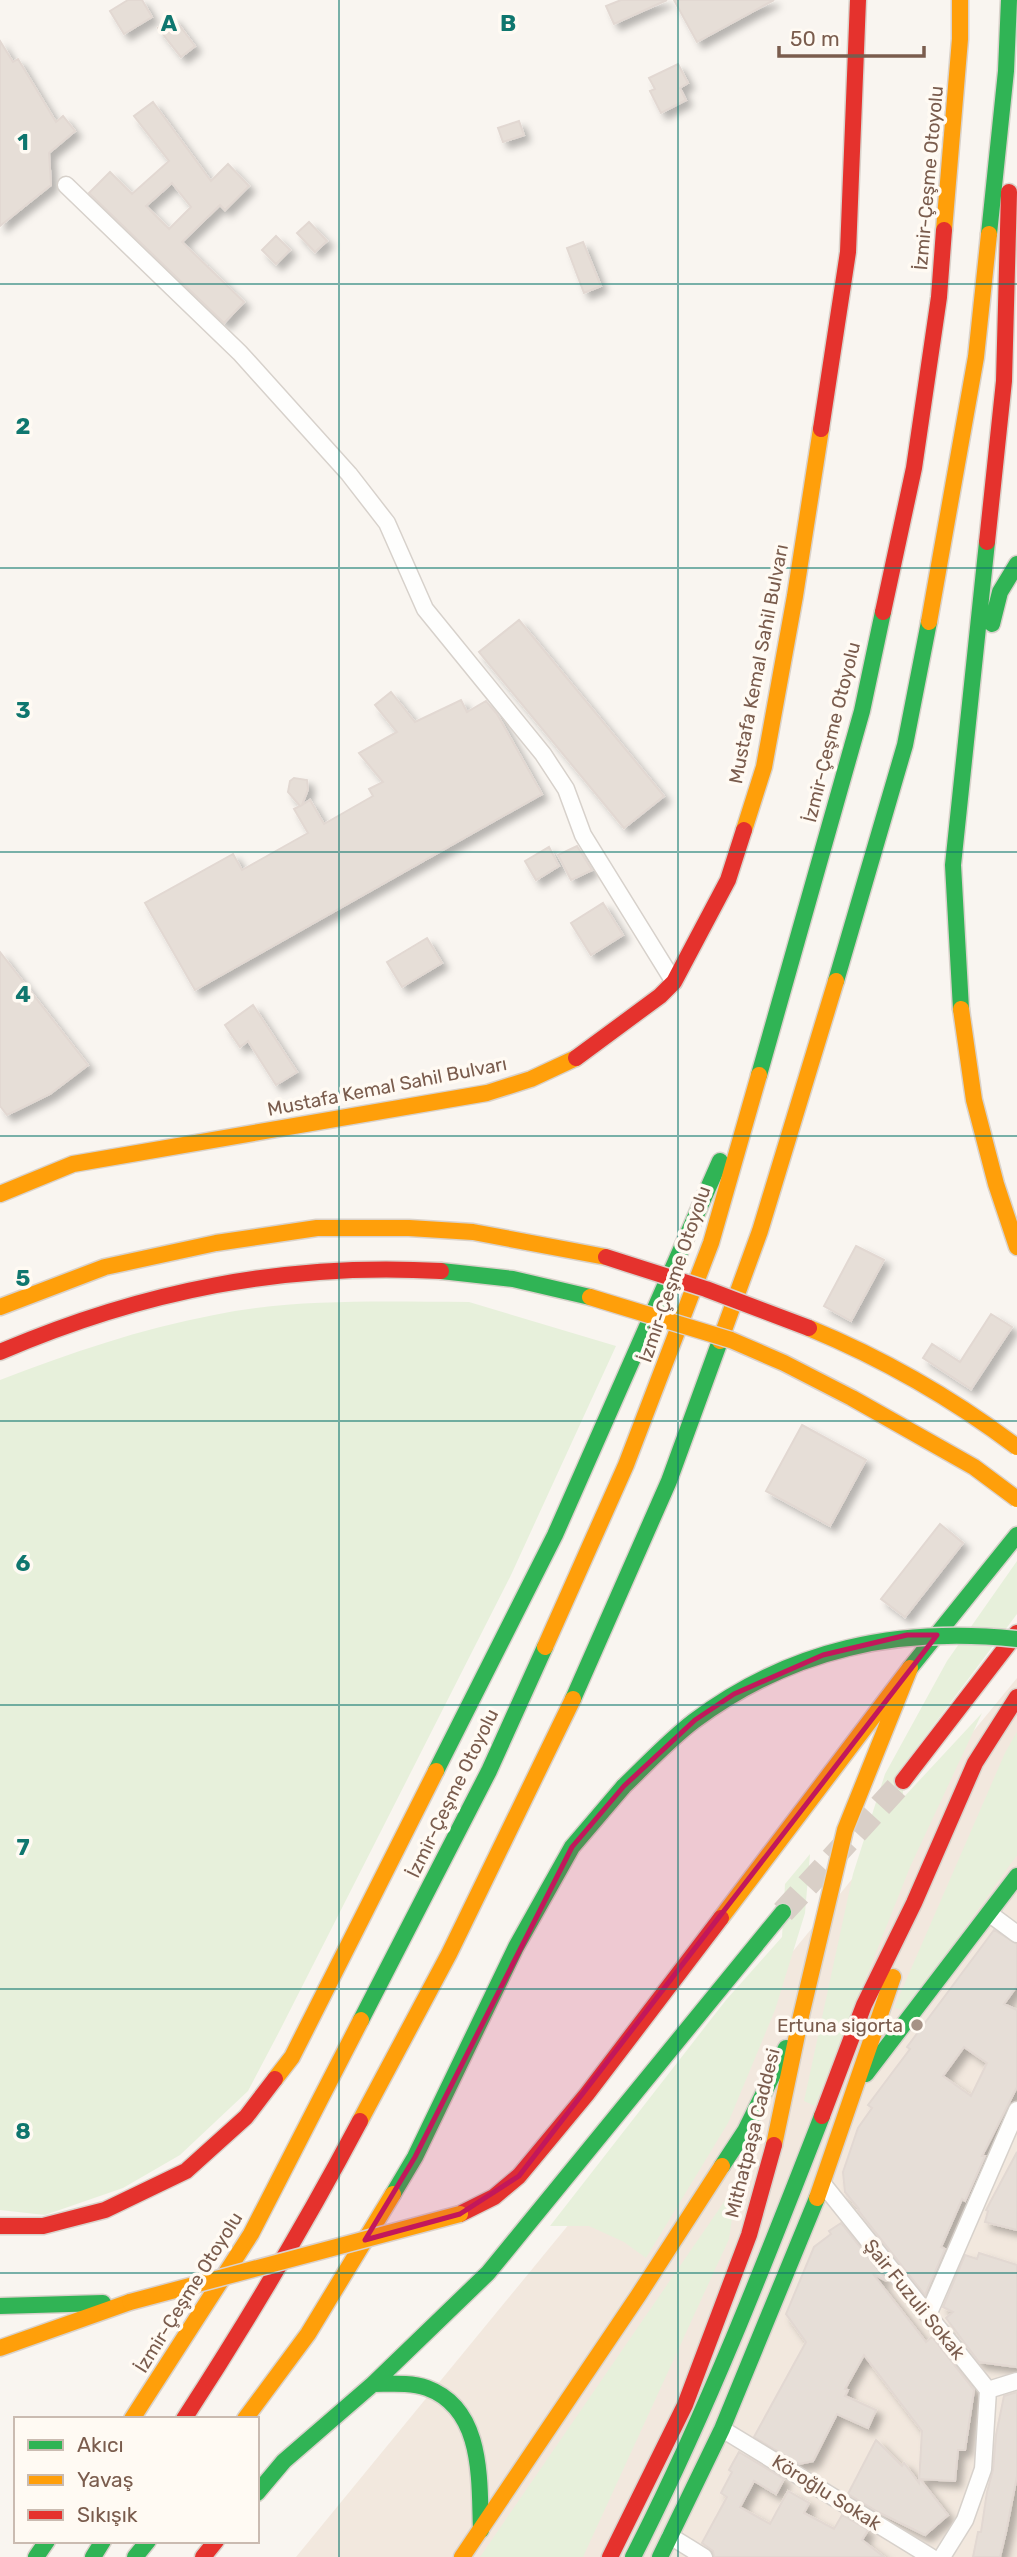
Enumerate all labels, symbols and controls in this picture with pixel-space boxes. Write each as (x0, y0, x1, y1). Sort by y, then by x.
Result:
text: A (161, 9, 178, 37)
text: B (500, 9, 516, 37)
scale bar (779, 14, 924, 58)
text: 50 m (790, 26, 840, 51)
street label: İzmir-Çeşme Otoyolu (909, 85, 948, 271)
text: 1 (17, 128, 29, 156)
text: 2 (16, 412, 30, 440)
street label: Mustafa Kemal Sahil Bulvarı (724, 542, 793, 786)
street label: İzmir-Çeşme Otoyolu (798, 640, 865, 825)
text: 3 (15, 696, 31, 724)
text: 4 (15, 980, 31, 1008)
street label: Mustafa Kemal Sahil Bulvarı (265, 1052, 509, 1121)
street label: İzmir-Çeşme Otoyolu (633, 1183, 715, 1365)
text: 5 (16, 1264, 31, 1292)
text: 6 (16, 1549, 31, 1577)
street label: İzmir-Çeşme Otoyolu (402, 1705, 503, 1881)
text: 7 (16, 1833, 30, 1861)
place label: Ertuna sigorta (777, 2014, 903, 2037)
marker: Ertuna sigorta (909, 2017, 925, 2033)
street label: Mithatpaşa Caddesi (720, 2046, 785, 2220)
text: 8 (15, 2117, 31, 2145)
street label: İzmir-Çeşme Otoyolu (130, 2208, 247, 2377)
street label: Şair Fuzuli Sokak (859, 2234, 970, 2364)
legend (14, 2417, 259, 2543)
text: Akıcı (77, 2432, 124, 2457)
street label: Köroğlu Sokak (768, 2450, 886, 2535)
text: Yavaş (77, 2467, 133, 2492)
text: Sıkışık (77, 2502, 138, 2527)

